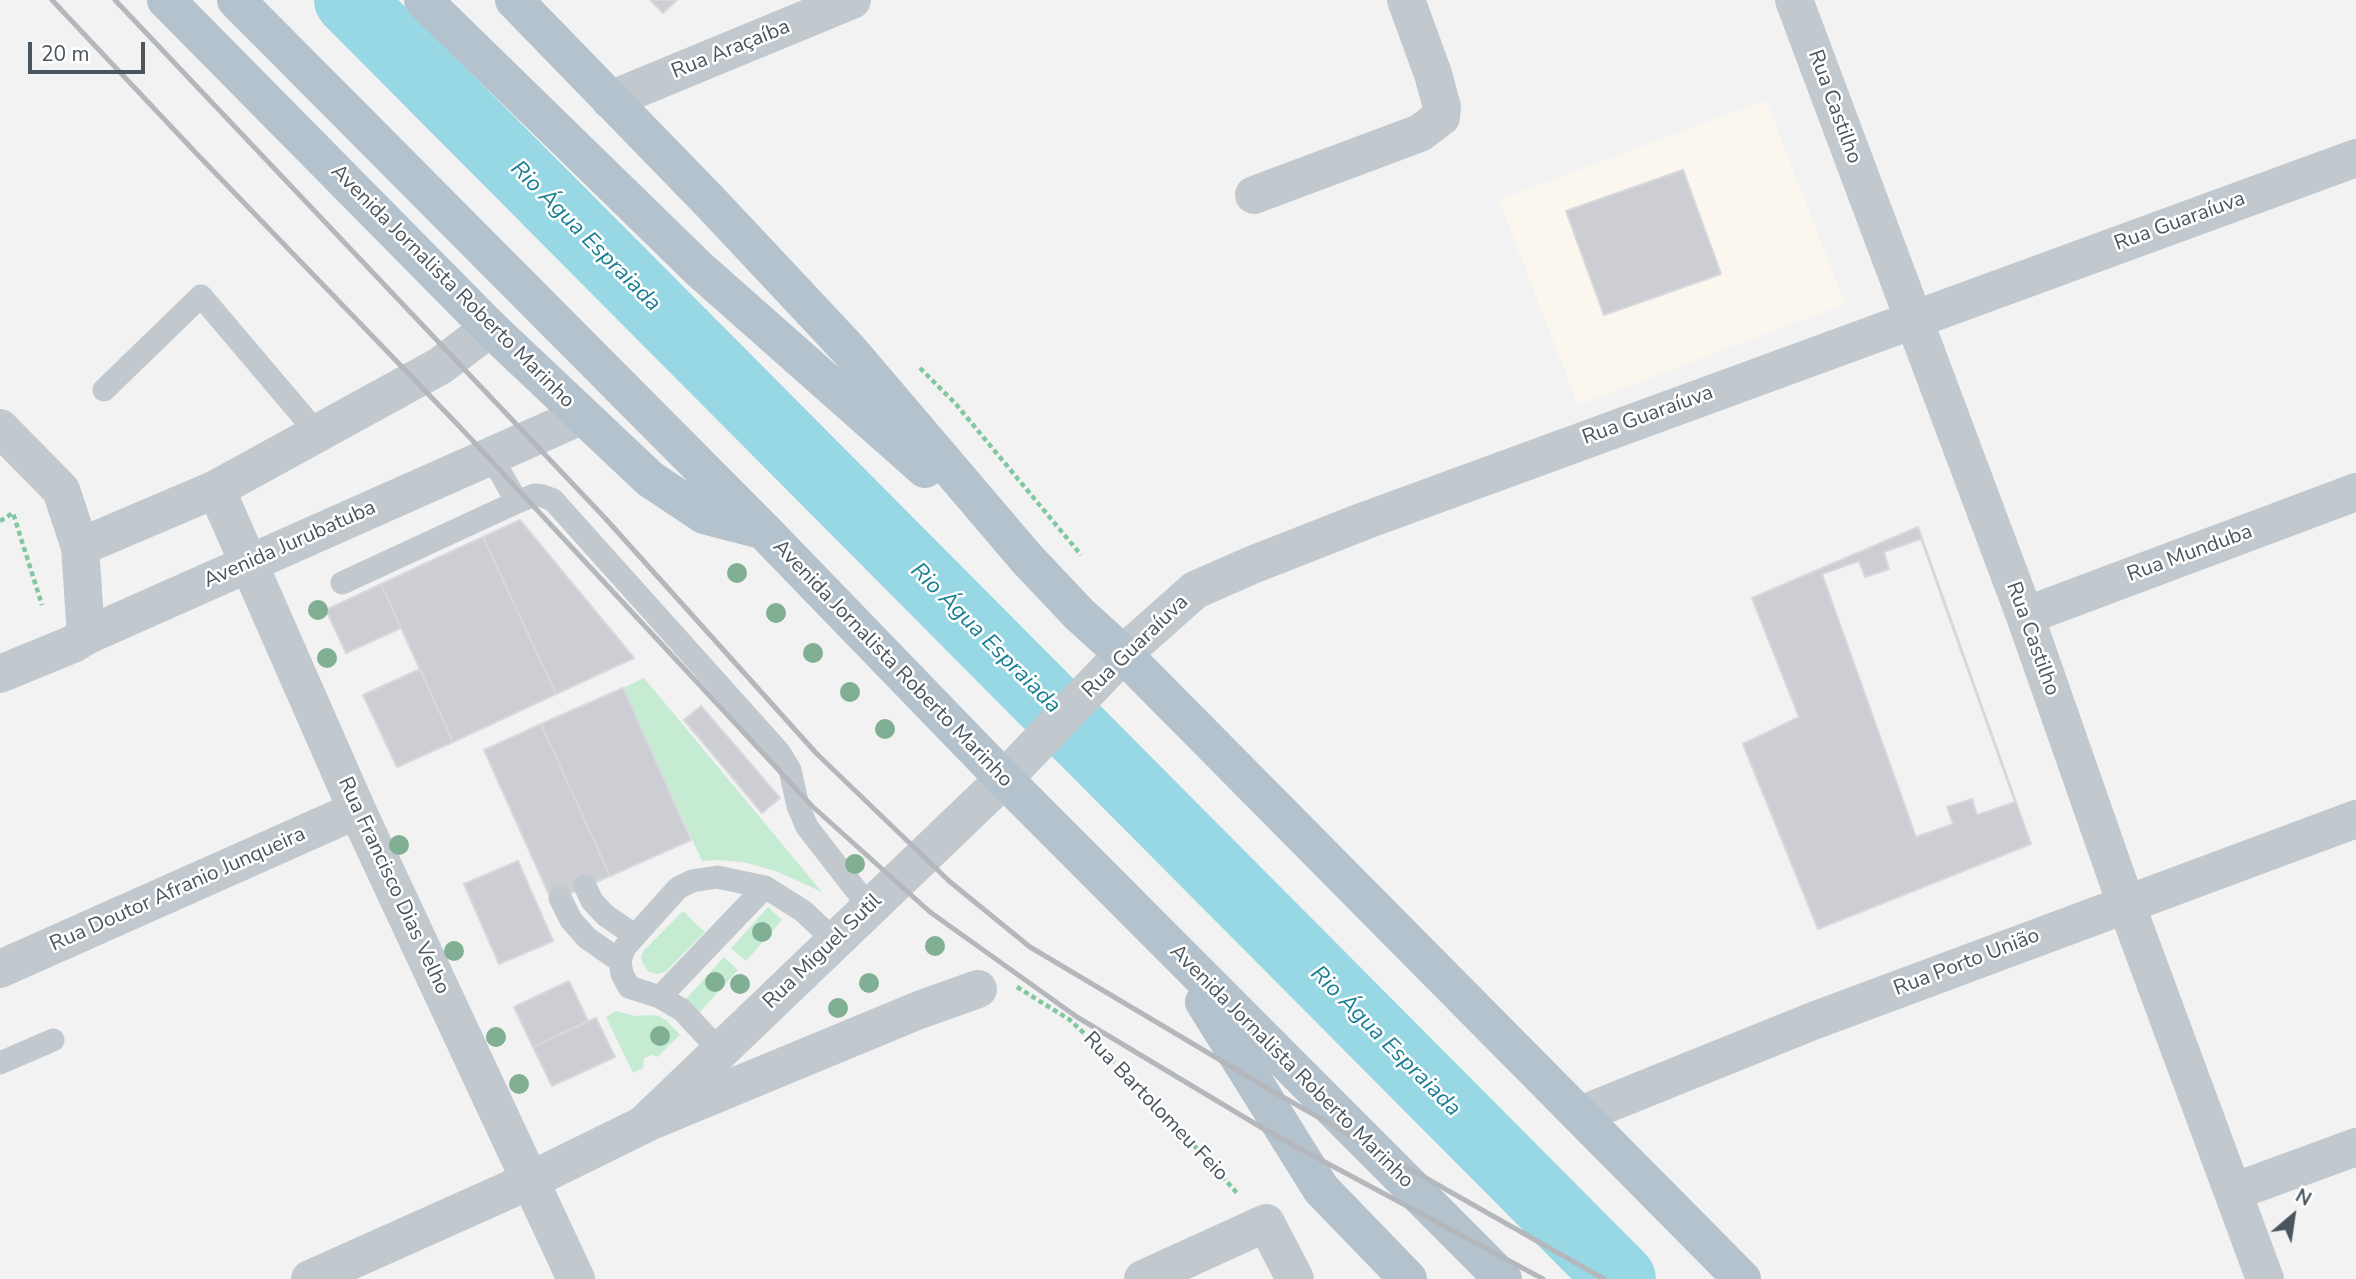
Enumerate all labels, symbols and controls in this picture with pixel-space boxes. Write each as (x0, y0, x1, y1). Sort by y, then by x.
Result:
street label: Rua Araçaíba (668, 15, 794, 85)
scale bar (32, 28, 149, 72)
text: 20 m (41, 40, 90, 68)
street label: Rua Castilho (1802, 47, 1866, 167)
water label: Rio Água Espraiada (504, 156, 666, 318)
street label: Avenida Jornalista Roberto Marinho (325, 160, 579, 414)
street label: Rua Guaraíuva (2111, 187, 2249, 257)
street label: Rua Guaraíuva (1579, 381, 1717, 451)
street label: Avenida Jurubatuba (200, 496, 380, 594)
street label: Rua Munduba (2124, 520, 2256, 588)
street label: Avenida Jornalista Roberto Marinho (767, 535, 1017, 793)
water label: Rio Água Espraiada (904, 558, 1066, 720)
street label: Rua Castilho (2000, 579, 2064, 699)
street label: Rua Guaraíuva (1078, 590, 1194, 704)
street label: Rua Francisco Dias Velho (332, 773, 454, 999)
street label: Rua Doutor Afranio Junqueira (46, 822, 310, 958)
street label: Rua Miguel Sutil (758, 889, 888, 1015)
street label: Rua Porto União (1891, 924, 2043, 1002)
street label: Avenida Jornalista Roberto Marinho (1164, 940, 1418, 1194)
water label: Rio Água Espraiada (1304, 961, 1466, 1123)
street label: Rua Bartolomeu Feio (1077, 1027, 1233, 1187)
north arrow (2258, 1181, 2328, 1251)
text: N (2291, 1183, 2316, 1212)

